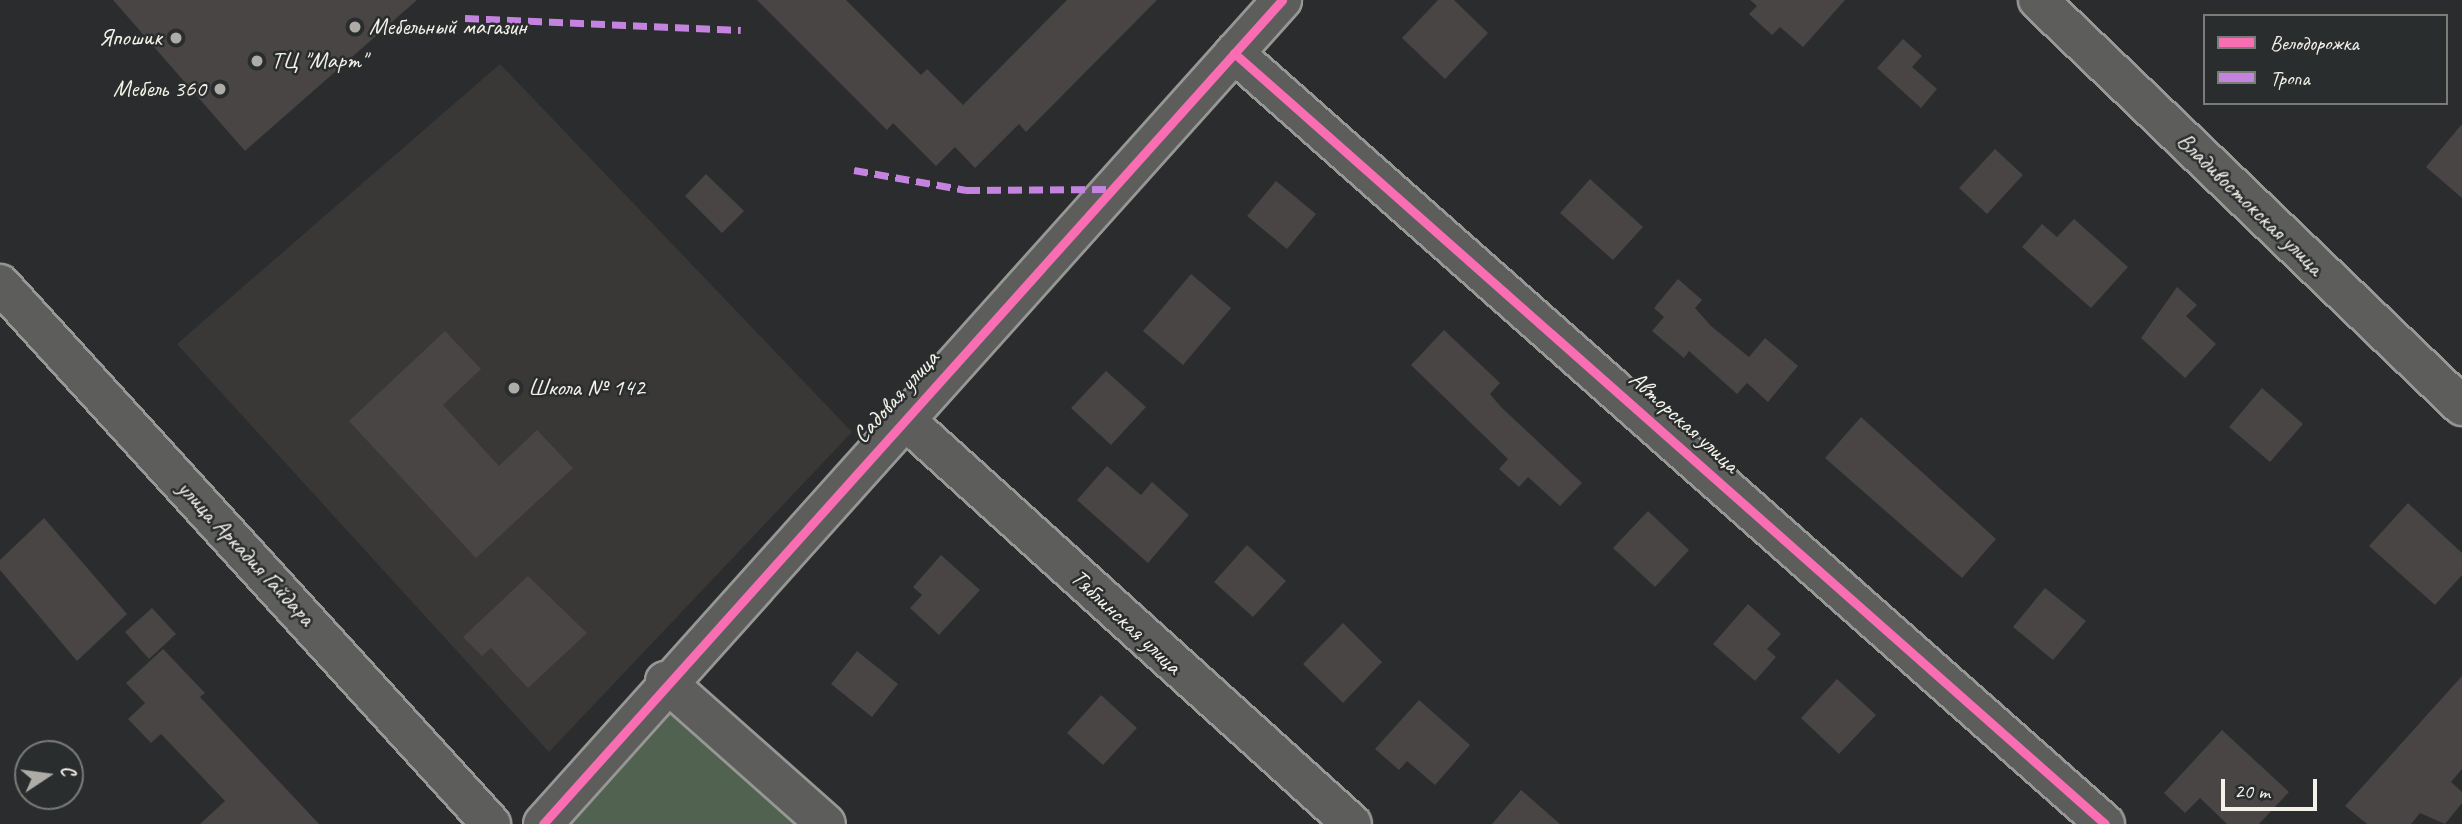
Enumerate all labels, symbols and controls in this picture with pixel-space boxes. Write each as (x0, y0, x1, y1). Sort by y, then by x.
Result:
place label: Мебельный магазин (369, 13, 527, 41)
legend (2203, 14, 2448, 105)
marker: Мебельный магазин (347, 19, 363, 35)
place label: Япошик (99, 24, 162, 52)
marker: Япошик (168, 30, 184, 46)
text: Велодорожка (2270, 30, 2359, 56)
place label: ТЦ "Март" (271, 47, 366, 75)
marker: ТЦ "Март" (249, 53, 265, 69)
text: Тропа (2270, 65, 2310, 91)
place label: Мебель 360 (113, 75, 206, 103)
marker: Мебель 360 (212, 81, 228, 97)
street label: Владивостокская улица (2171, 127, 2329, 281)
street label: Садовая улица (846, 344, 946, 450)
street label: Авторская улица (1623, 365, 1745, 479)
place label: Школа № 142 (528, 374, 645, 402)
marker: Школа № 142 (506, 380, 522, 396)
street label: улица Аркадия Гайдара (171, 474, 321, 632)
street label: Тяблинская улица (1064, 563, 1188, 681)
north arrow (14, 740, 84, 810)
text: С (55, 763, 80, 778)
scale bar (2224, 764, 2320, 808)
text: 20 m (2234, 778, 2270, 804)

